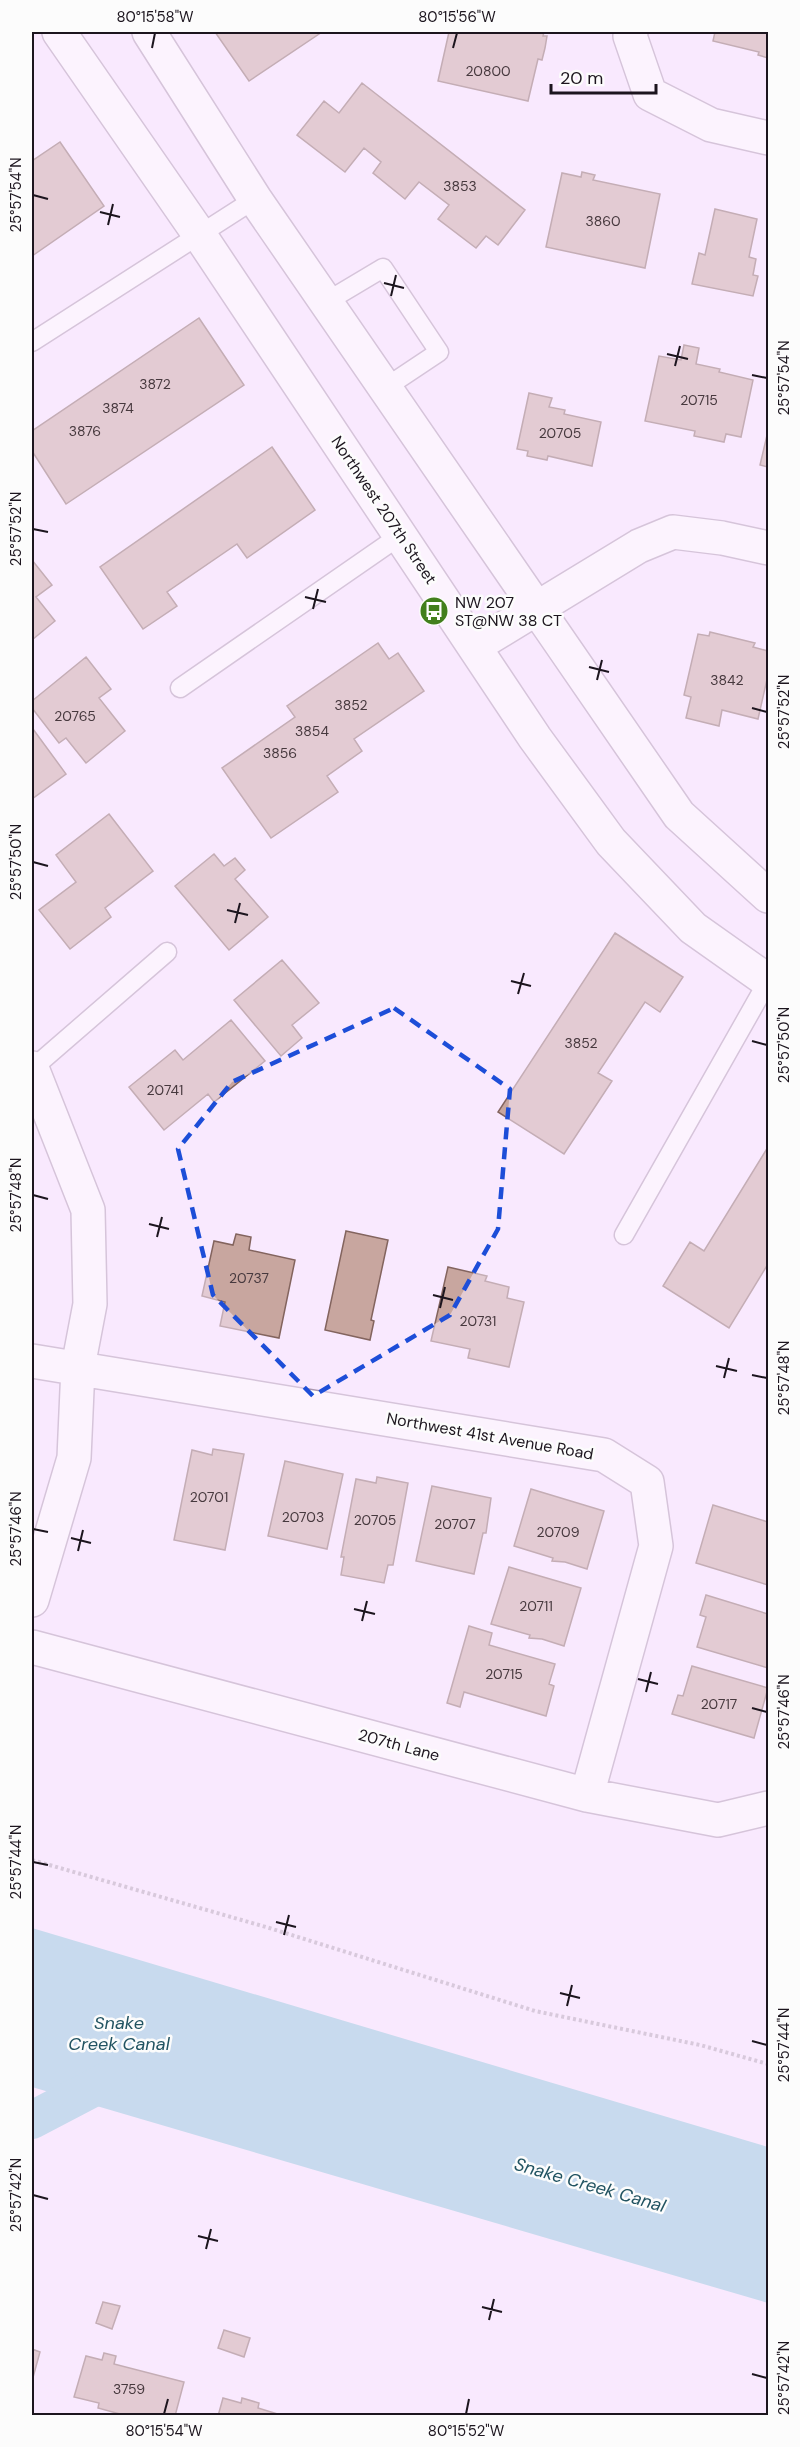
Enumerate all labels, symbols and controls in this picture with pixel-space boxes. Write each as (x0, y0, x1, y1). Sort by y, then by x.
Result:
text: 80°15'58"W (116, 7, 194, 27)
text: 80°15'56"W (418, 7, 496, 27)
scale bar (551, 57, 656, 95)
house number: 20800 (465, 62, 511, 80)
text: 20 m (560, 66, 603, 90)
text: 25°57'54"N (6, 157, 26, 233)
house number: 3853 (443, 177, 477, 195)
house number: 3860 (585, 212, 621, 230)
text: 25°57'54"N (774, 340, 794, 416)
house number: 3872 (139, 375, 171, 393)
house number: 20715 (680, 391, 718, 409)
house number: 3874 (102, 399, 134, 417)
house number: 3876 (69, 422, 101, 440)
house number: 20705 (539, 424, 581, 442)
street label: Northwest 207th Street (326, 432, 442, 588)
text: 25°57'52"N (6, 492, 26, 566)
place label: NW 207 ST@NW 38 CT (455, 592, 562, 631)
bus stop icon: NW 207 ST@NW 38 CT (418, 595, 450, 627)
house number: 3842 (710, 671, 744, 689)
text: 25°57'52"N (774, 675, 794, 749)
house number: 3852 (334, 696, 368, 714)
house number: 20765 (54, 707, 96, 725)
house number: 3854 (295, 722, 329, 740)
house number: 3856 (263, 744, 297, 762)
text: 25°57'50"N (6, 824, 26, 900)
text: 25°57'50"N (774, 1007, 794, 1083)
house number: 3852 (564, 1034, 598, 1052)
house number: 20741 (147, 1081, 183, 1099)
text: 25°57'48"N (6, 1158, 26, 1232)
house number: 20737 (229, 1269, 269, 1287)
house number: 20731 (460, 1312, 496, 1330)
text: 25°57'48"N (774, 1341, 794, 1415)
street label: Northwest 41st Avenue Road (385, 1407, 595, 1465)
house number: 20701 (190, 1488, 228, 1506)
text: 25°57'46"N (6, 1491, 26, 1567)
house number: 20703 (282, 1508, 324, 1526)
house number: 20705 (354, 1511, 396, 1529)
house number: 20707 (434, 1515, 476, 1533)
house number: 20709 (537, 1523, 580, 1541)
house number: 20711 (519, 1597, 553, 1615)
house number: 20715 (485, 1665, 523, 1683)
text: 25°57'46"N (774, 1674, 794, 1750)
house number: 20717 (701, 1695, 737, 1713)
street label: 207th Lane (356, 1724, 442, 1766)
text: 25°57'44"N (6, 1825, 26, 1899)
text: 25°57'44"N (774, 2008, 794, 2082)
water label: Snake Creek Canal (68, 2011, 171, 2056)
water label: Snake Creek Canal (512, 2152, 669, 2218)
text: 25°57'42"N (6, 2158, 26, 2232)
text: 25°57'42"N (774, 2341, 794, 2415)
house number: 3759 (113, 2380, 145, 2398)
text: 80°15'54"W (125, 2421, 203, 2441)
text: 80°15'52"W (428, 2421, 505, 2441)

